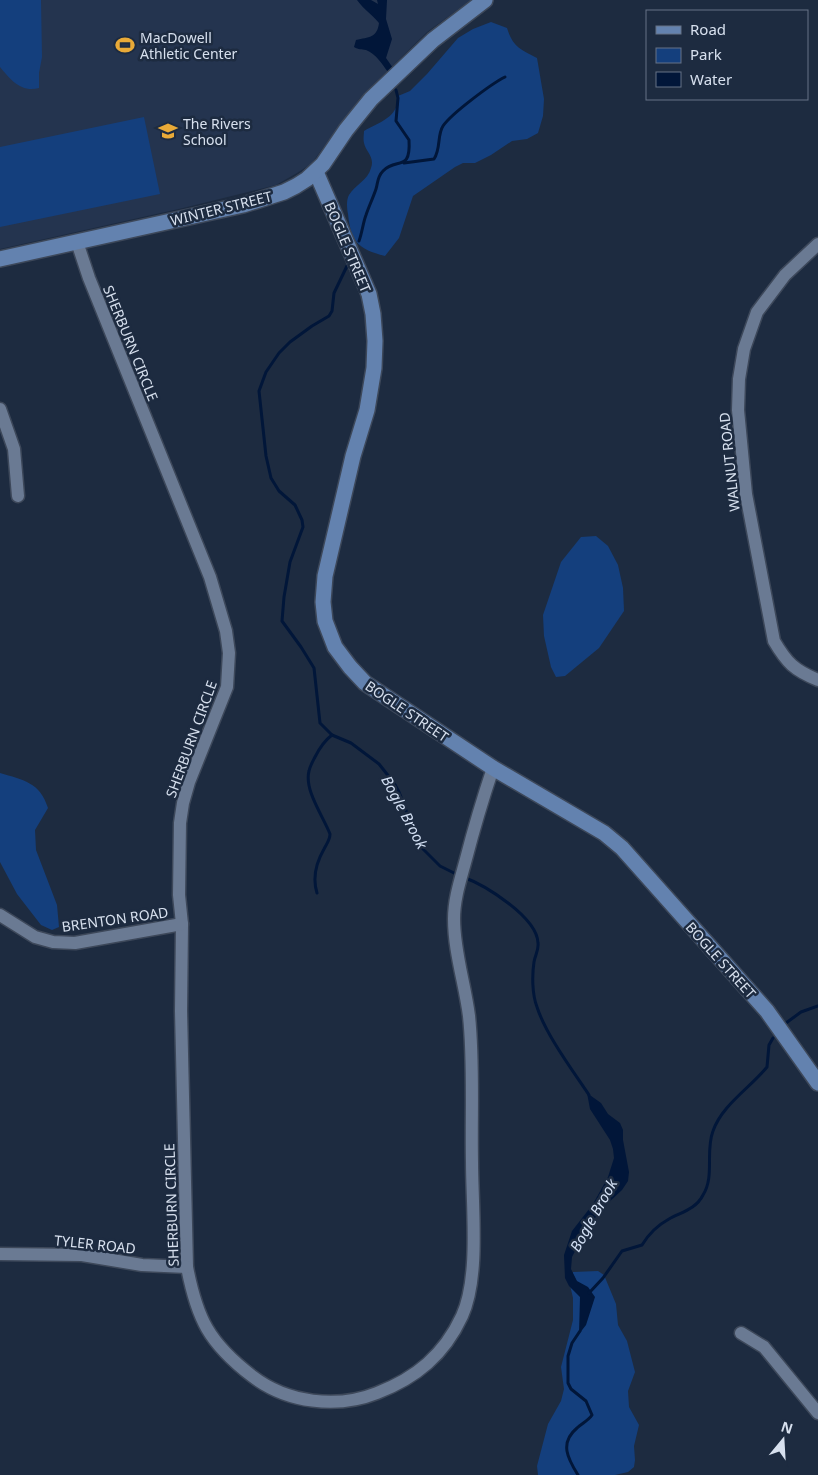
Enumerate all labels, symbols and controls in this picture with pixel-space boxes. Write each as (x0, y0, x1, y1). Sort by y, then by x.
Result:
legend (646, 10, 808, 100)
text: Road (690, 19, 726, 39)
place label: MacDowell Athletic Center (140, 28, 238, 63)
sports icon: MacDowell Athletic Center (114, 34, 136, 56)
text: Park (690, 44, 722, 64)
text: Water (690, 69, 732, 89)
place label: The Rivers School (183, 114, 251, 149)
school or university icon: The Rivers School (157, 120, 179, 142)
street label: WINTER STREET (168, 186, 274, 230)
street label: BOGLE STREET (320, 199, 376, 295)
street label: SHERBURN CIRCLE (99, 282, 163, 404)
street label: WALNUT ROAD (714, 411, 744, 513)
street label: BOGLE STREET (362, 676, 452, 746)
street label: SHERBURN CIRCLE (161, 678, 221, 800)
water label: Bogle Brook (377, 772, 433, 853)
street label: BRENTON ROAD (60, 902, 170, 936)
street label: BOGLE STREET (682, 918, 760, 1002)
street label: SHERBURN CIRCLE (159, 1143, 183, 1267)
water label: Bogle Brook (565, 1175, 622, 1255)
street label: TYLER ROAD (53, 1230, 137, 1258)
north arrow (758, 1415, 808, 1465)
text: N (779, 1416, 796, 1438)

